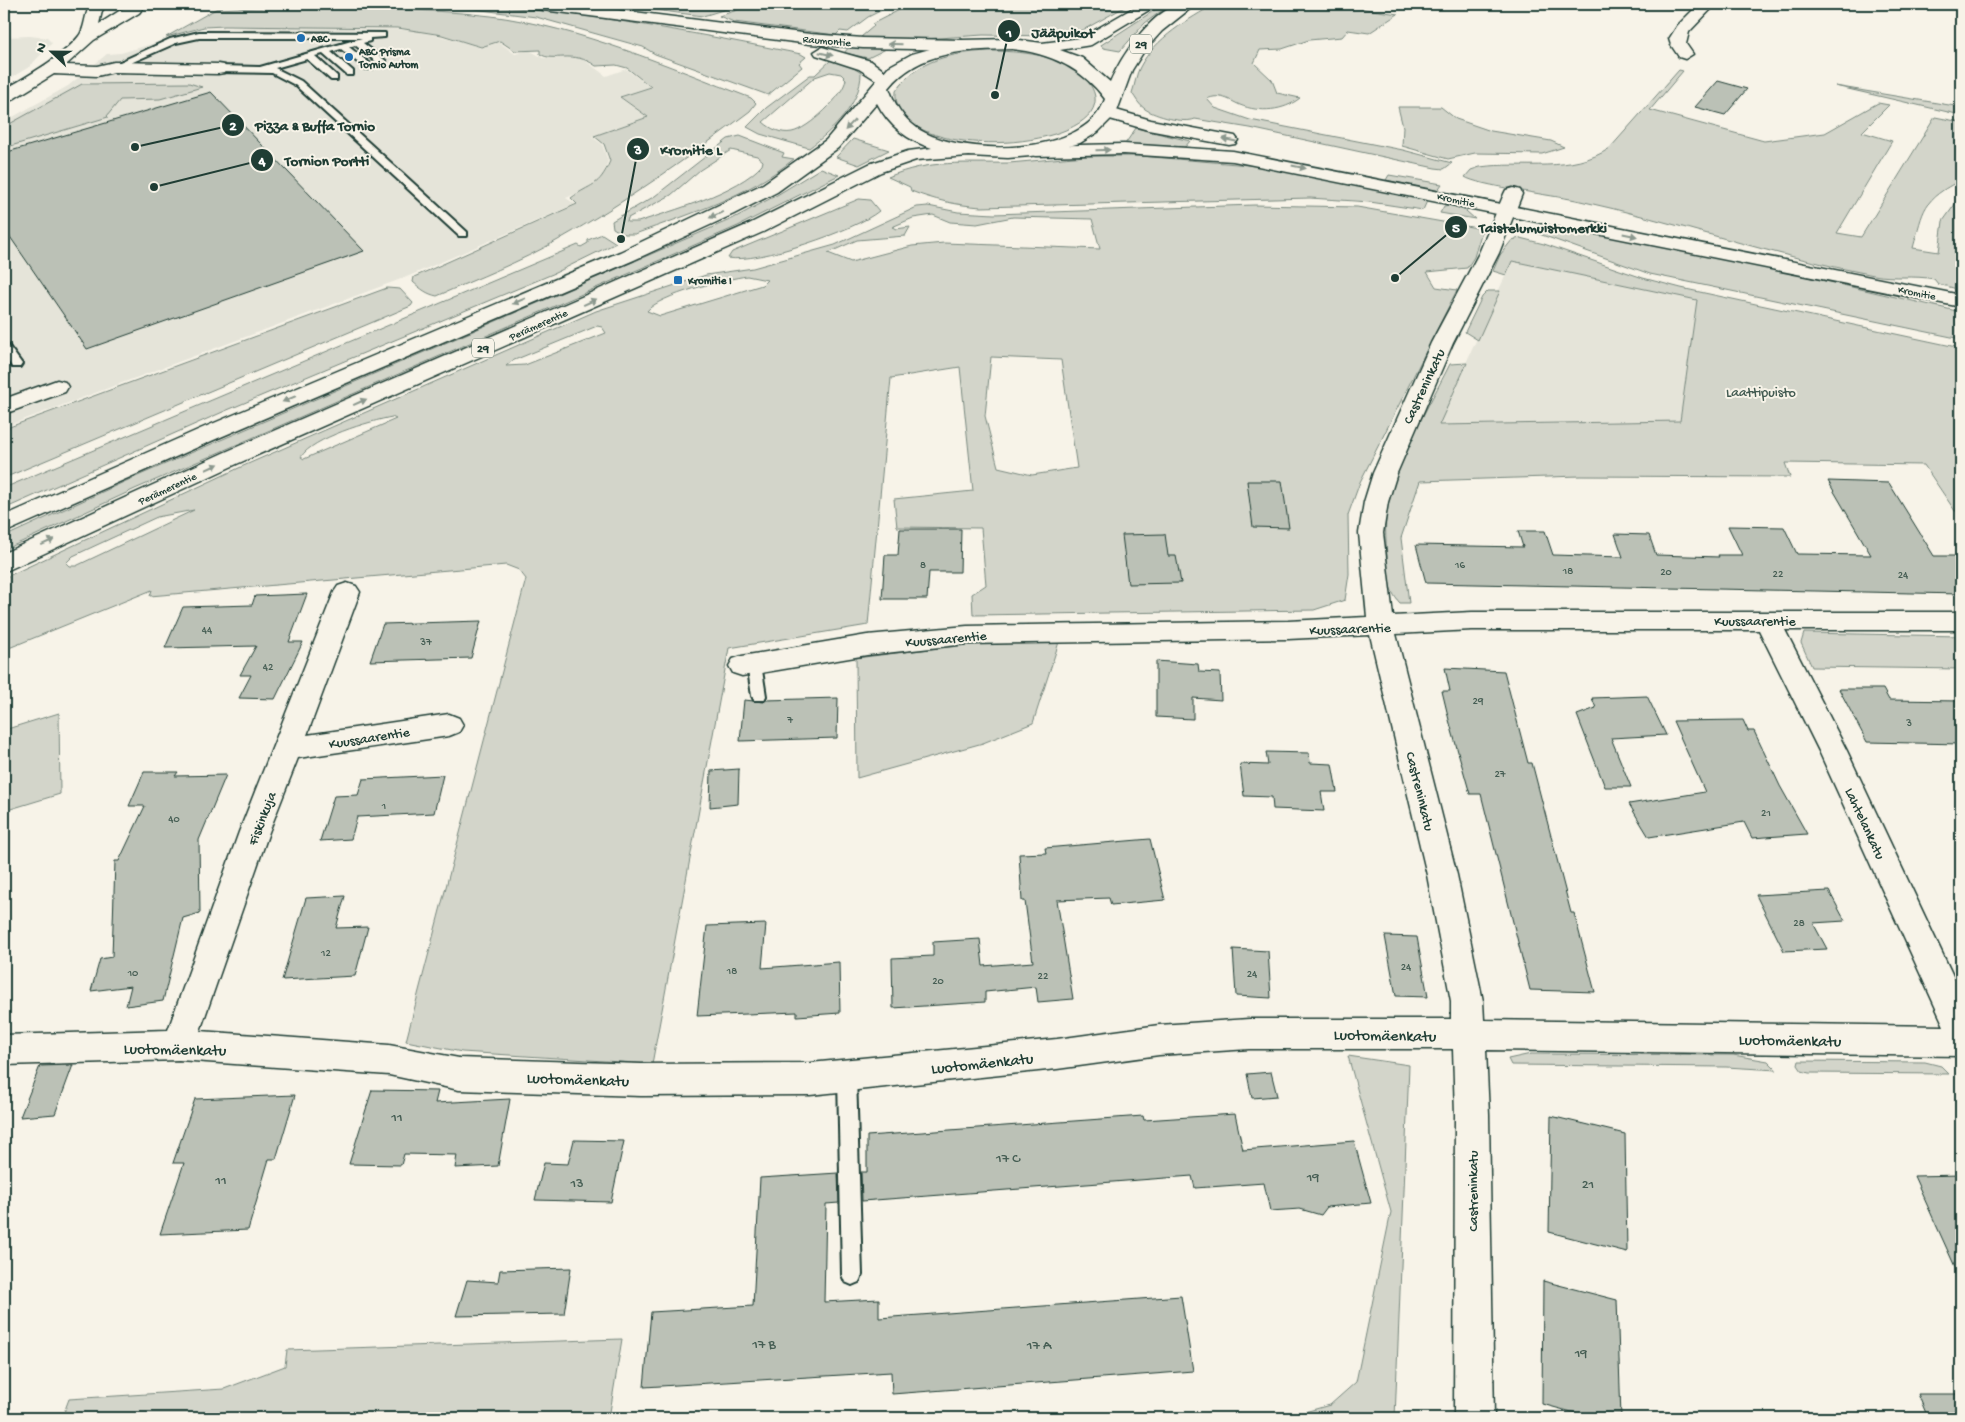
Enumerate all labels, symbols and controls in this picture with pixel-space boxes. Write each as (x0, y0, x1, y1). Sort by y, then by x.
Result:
callout: Jääpuikot (996, 16, 1104, 46)
text: 1 (1005, 25, 1012, 43)
text: Jääpuikot (1031, 25, 1096, 43)
north arrow (28, 28, 78, 78)
marker: ABC (295, 32, 307, 44)
place label: ABC (310, 34, 330, 46)
street label: Raumontie (802, 34, 852, 50)
road number: 29 (1130, 34, 1152, 54)
one-way arrow (887, 39, 903, 47)
text: N (33, 41, 52, 55)
place label: ABC Prisma Tornio Autom (358, 47, 419, 72)
one-way arrow (819, 50, 835, 58)
marker: ABC Prisma Tornio Autom (343, 51, 355, 63)
callout: Pizza & Buffa Tornio (220, 110, 385, 140)
text: 2 (229, 118, 237, 136)
text: Pizza & Buffa Tornio (254, 118, 375, 136)
one-way arrow (844, 119, 856, 131)
callout: Kromitie L (625, 134, 732, 164)
one-way arrow (1221, 136, 1237, 144)
text: 3 (633, 142, 642, 160)
text: Kromitie L (659, 142, 723, 160)
callout: Tornion Portti (250, 145, 379, 175)
one-way arrow (1095, 145, 1111, 153)
text: 4 (257, 153, 266, 171)
text: Tornion Portti (284, 153, 369, 171)
one-way arrow (1291, 163, 1306, 171)
street label: Kromitie (1436, 191, 1476, 211)
one-way arrow (709, 211, 723, 219)
callout: Taistelumuistomerkki (1444, 212, 1616, 242)
text: 5 (1452, 220, 1460, 238)
text: Taistelumuistomerkki (1478, 220, 1607, 238)
one-way arrow (1622, 231, 1638, 239)
marker: Kromitie I (672, 274, 684, 286)
place label: Kromitie I (687, 275, 732, 288)
street label: Kromitie (1897, 284, 1937, 304)
one-way arrow (582, 297, 597, 305)
one-way arrow (512, 298, 526, 306)
street label: Perämerentie (507, 307, 570, 344)
road number: 29 (472, 338, 494, 358)
street label: Castreninkatu (1400, 346, 1450, 427)
park label: Laattipuisto (1726, 385, 1796, 402)
one-way arrow (282, 396, 296, 404)
one-way arrow (353, 397, 367, 405)
one-way arrow (205, 463, 219, 471)
street label: Perämerentie (136, 471, 199, 509)
one-way arrow (41, 538, 55, 546)
house number: 8 (920, 560, 926, 572)
house number: 16 (1454, 560, 1465, 572)
house number: 18 (1562, 566, 1573, 578)
house number: 20 (1660, 567, 1672, 579)
house number: 22 (1773, 569, 1784, 581)
house number: 24 (1898, 570, 1909, 582)
street label: Kuussaarentie (1714, 614, 1797, 631)
street label: Kuussaarentie (1309, 621, 1392, 640)
house number: 44 (202, 625, 213, 637)
street label: Kuussaarentie (905, 628, 988, 653)
house number: 37 (419, 637, 432, 649)
house number: 42 (263, 662, 274, 674)
house number: 29 (1473, 696, 1484, 708)
house number: 7 (786, 715, 793, 727)
house number: 3 (1905, 718, 1912, 730)
street label: Kuussaarentie (328, 725, 412, 754)
street label: Castreninkatu (1401, 750, 1437, 833)
house number: 27 (1494, 769, 1506, 781)
street label: Lahtelankatu (1840, 785, 1888, 863)
street label: Fiskinkuja (245, 789, 282, 849)
house number: 1 (381, 801, 386, 813)
house number: 21 (1761, 808, 1771, 820)
house number: 40 (168, 814, 180, 826)
house number: 28 (1793, 918, 1805, 930)
house number: 12 (320, 948, 332, 960)
house number: 24 (1401, 962, 1412, 974)
house number: 18 (726, 966, 737, 978)
house number: 10 (127, 968, 138, 980)
house number: 24 (1247, 969, 1258, 981)
house number: 22 (1038, 971, 1049, 983)
house number: 20 (932, 976, 944, 988)
street label: Luotomäenkatu (1333, 1027, 1437, 1048)
street label: Luotomäenkatu (1738, 1032, 1842, 1053)
street label: Luotomäenkatu (123, 1041, 227, 1062)
street label: Luotomäenkatu (930, 1051, 1035, 1080)
street label: Luotomäenkatu (526, 1070, 630, 1093)
house number: 11 (390, 1110, 403, 1127)
street label: Castreninkatu (1466, 1150, 1483, 1232)
house number: 17 C (995, 1151, 1021, 1168)
house number: 19 (1306, 1170, 1319, 1187)
house number: 11 (214, 1173, 227, 1190)
house number: 13 (570, 1176, 583, 1193)
house number: 21 (1582, 1177, 1594, 1194)
house number: 17 B (751, 1337, 777, 1354)
house number: 17 A (1026, 1338, 1052, 1355)
house number: 19 (1574, 1346, 1587, 1363)

